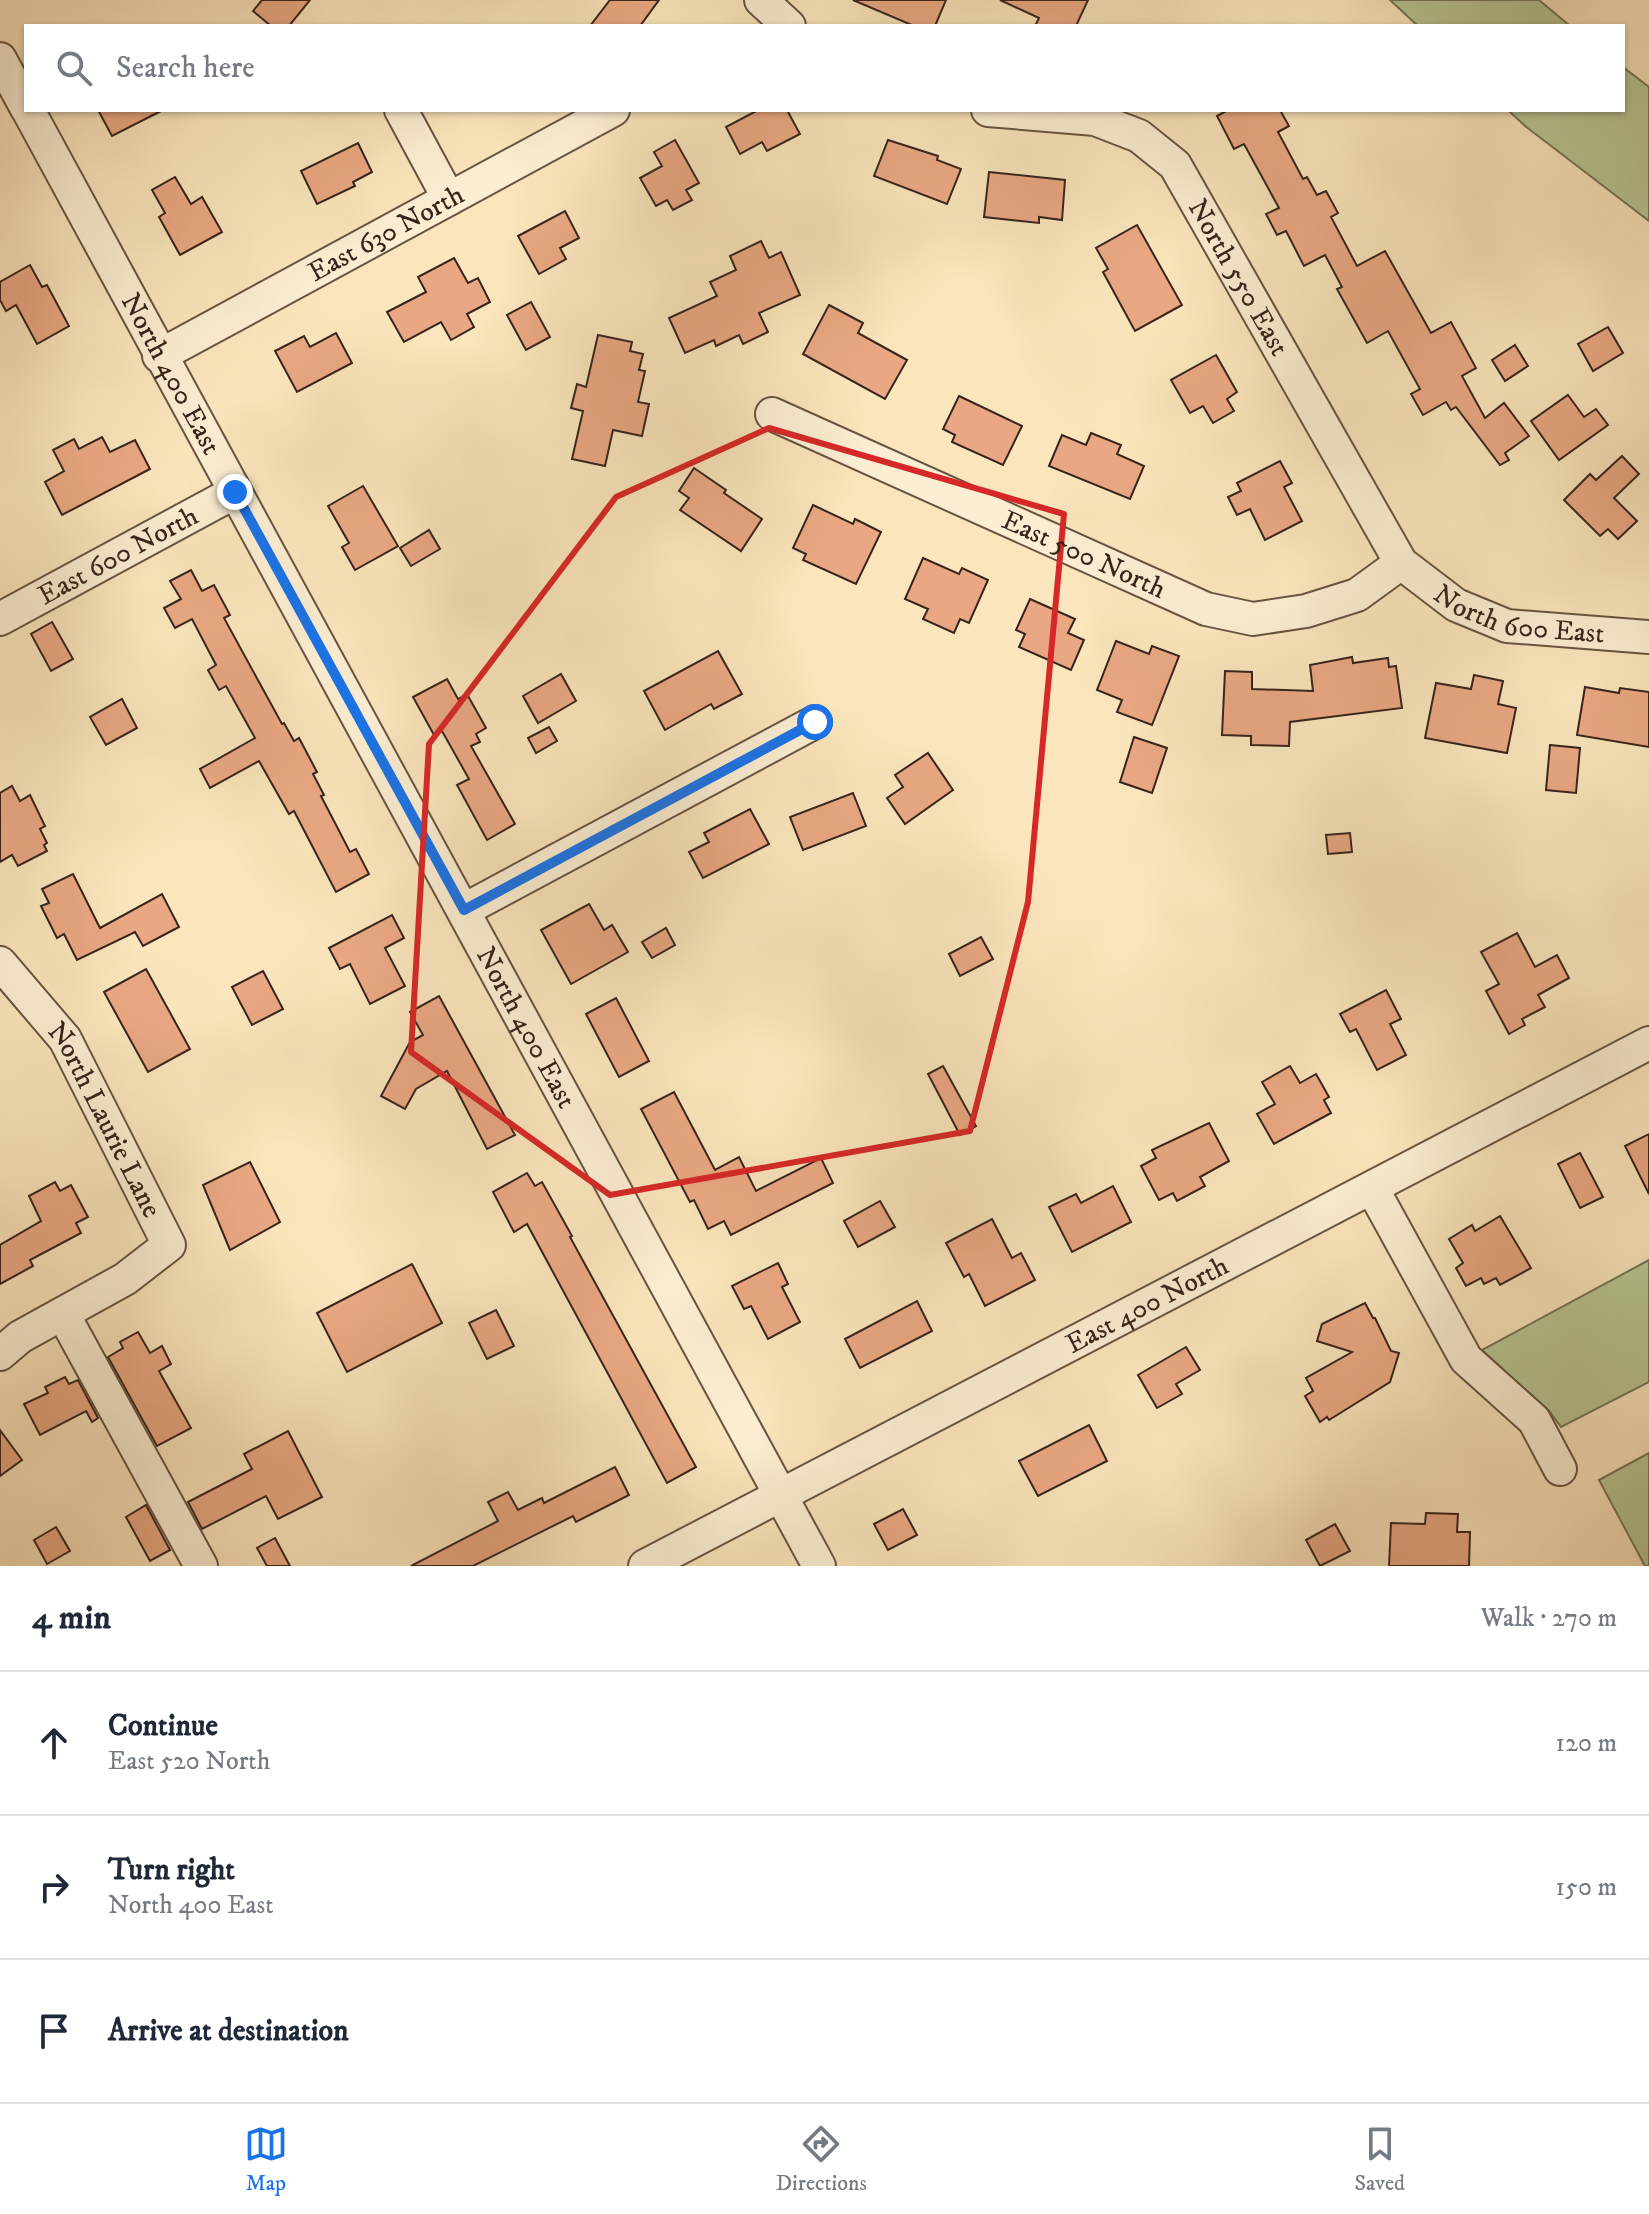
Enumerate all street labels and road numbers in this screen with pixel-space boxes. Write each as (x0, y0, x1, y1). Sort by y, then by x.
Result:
street label: East 630 North (302, 177, 470, 290)
street label: North 550 East (1180, 193, 1297, 362)
street label: North 400 East (113, 287, 229, 460)
street label: East 600 North (32, 498, 204, 613)
street label: East 500 North (996, 502, 1172, 606)
street label: North 600 East (1426, 576, 1606, 651)
street label: North 400 East (468, 941, 584, 1114)
street label: North Laurie Lane (40, 1014, 170, 1223)
street label: East 400 North (1060, 1248, 1234, 1361)

